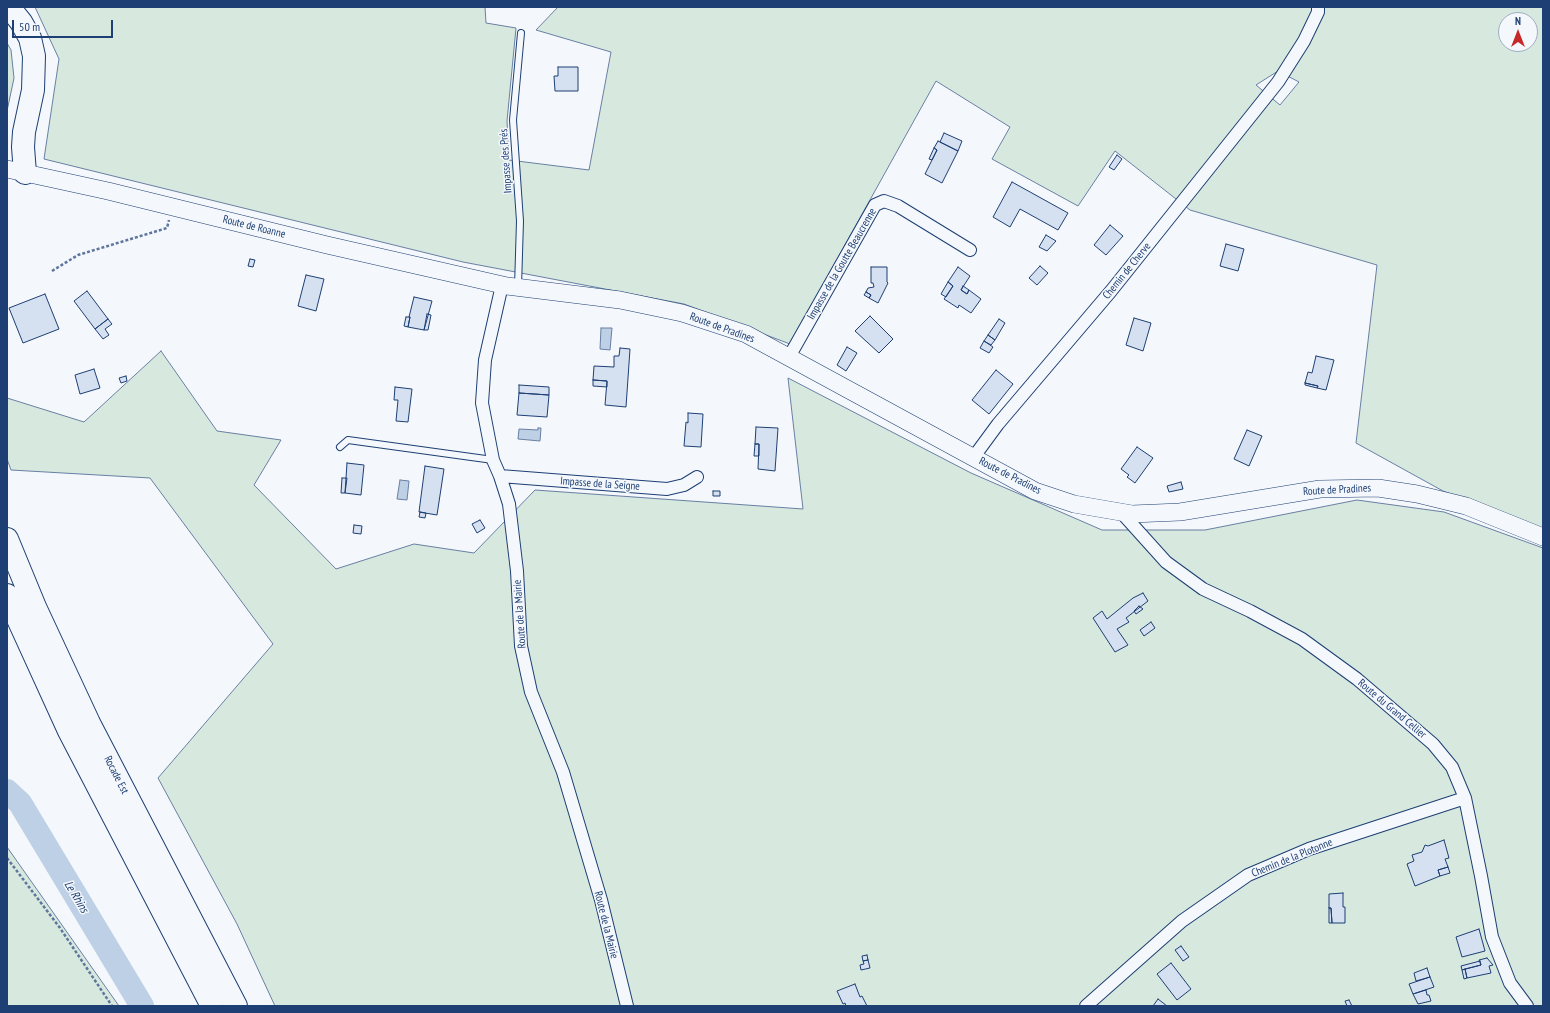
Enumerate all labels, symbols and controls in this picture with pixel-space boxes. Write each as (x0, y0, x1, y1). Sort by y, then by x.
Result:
scale bar (14, 12, 115, 38)
north arrow (1498, 12, 1538, 52)
text: N (1515, 14, 1521, 28)
text: 50 m (19, 19, 40, 34)
street label: Impasse des Prés (497, 128, 515, 194)
street label: Impasse de la Goutte Beaucrenne (805, 206, 879, 322)
street label: Route de Roanne (221, 213, 287, 241)
street label: Chemin de Cherve (1100, 240, 1154, 302)
street label: Route de Pradines (688, 310, 756, 346)
street label: Route de Pradines (977, 455, 1043, 497)
street label: Impasse de la Seigne (560, 475, 640, 493)
street label: Route de Pradines (1303, 482, 1371, 498)
street label: Route de la Mairie (511, 579, 529, 649)
street label: Route du Grand Cellier (1355, 677, 1429, 741)
street label: Rocade Est (101, 754, 131, 796)
street label: Chemin de la Plotonne (1250, 836, 1334, 880)
water label: Le Rhins (61, 878, 91, 916)
street label: Route de la Mairie (591, 890, 621, 960)

